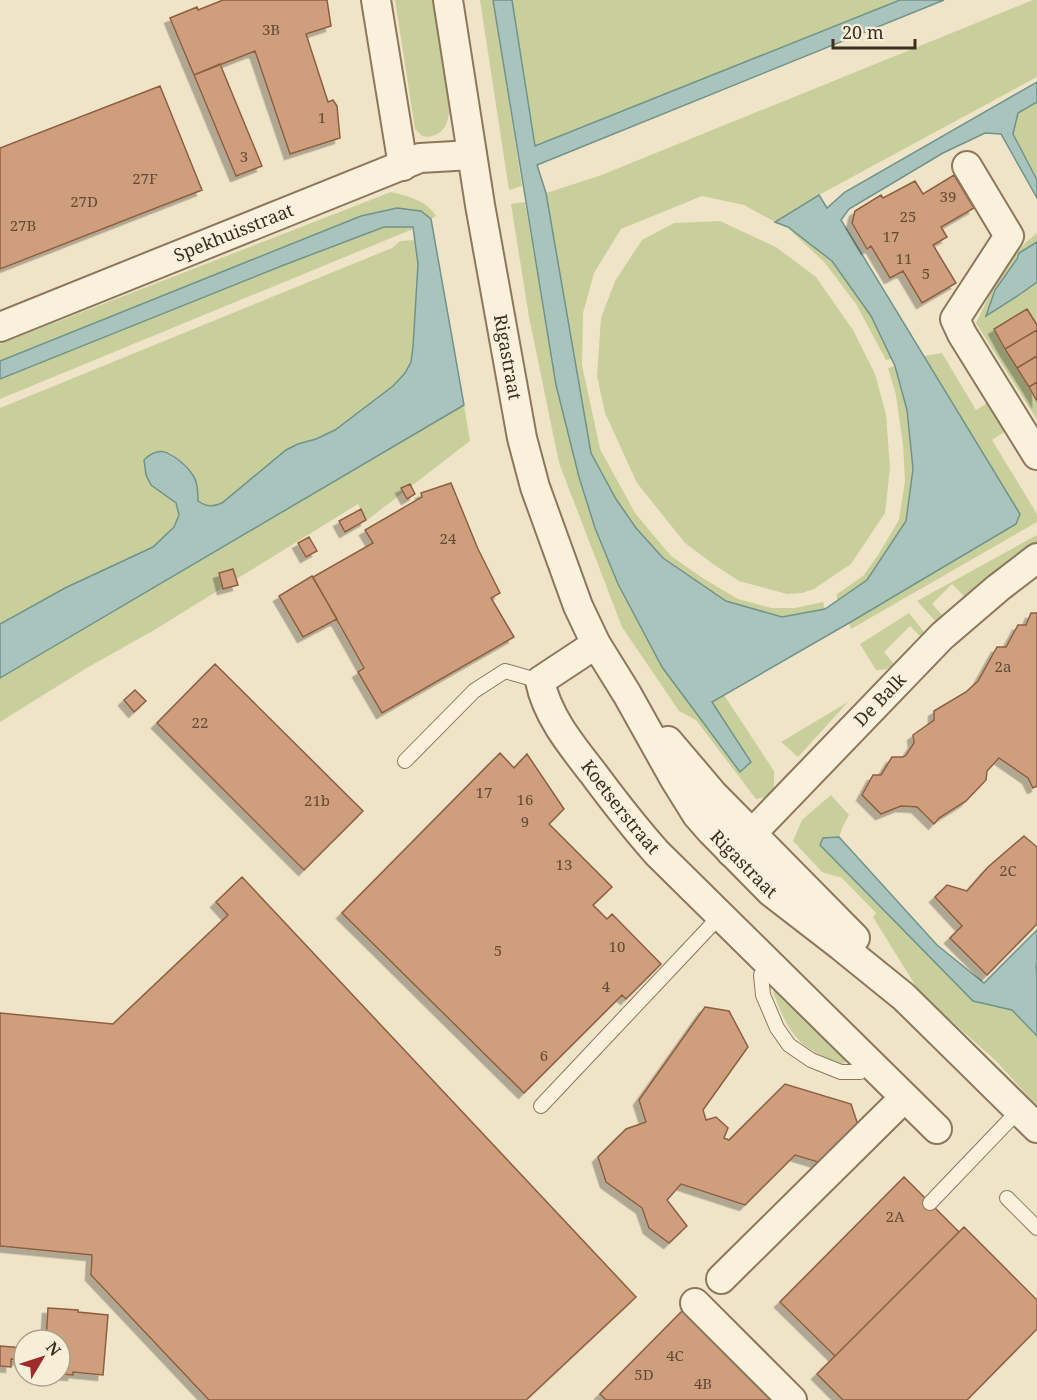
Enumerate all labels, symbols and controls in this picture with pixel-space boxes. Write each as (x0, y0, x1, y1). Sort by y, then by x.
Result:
scale bar (833, 12, 916, 50)
house number: 3B (262, 19, 280, 39)
text: 20 m (842, 20, 884, 44)
house number: 1 (318, 107, 326, 127)
house number: 3 (240, 146, 248, 166)
house number: 27F (132, 168, 158, 188)
house number: 39 (940, 186, 956, 206)
house number: 27D (70, 191, 98, 211)
street label: Spekhuisstraat (170, 197, 297, 267)
house number: 25 (900, 206, 916, 226)
house number: 27B (10, 215, 36, 235)
house number: 17 (883, 226, 899, 246)
house number: 11 (896, 248, 912, 268)
house number: 5 (922, 263, 930, 283)
street label: Rigastraat (489, 312, 528, 402)
house number: 24 (440, 528, 457, 548)
house number: 2a (995, 656, 1011, 676)
street label: De Balk (848, 667, 911, 731)
house number: 22 (192, 712, 208, 732)
street label: Koetserstraat (576, 755, 666, 859)
house number: 17 (476, 782, 492, 802)
house number: 16 (517, 789, 533, 809)
house number: 21b (304, 790, 330, 810)
house number: 9 (521, 811, 529, 831)
street label: Rigastraat (705, 824, 782, 903)
house number: 13 (556, 854, 572, 874)
house number: 2C (999, 860, 1017, 880)
house number: 10 (609, 936, 625, 956)
house number: 5 (494, 940, 502, 960)
house number: 4 (602, 976, 611, 996)
house number: 6 (540, 1045, 548, 1065)
house number: 2A (886, 1206, 905, 1226)
north arrow (12, 1328, 72, 1388)
text: N (41, 1337, 66, 1361)
house number: 4C (666, 1345, 684, 1365)
house number: 5D (634, 1364, 654, 1384)
house number: 4B (694, 1373, 712, 1393)

